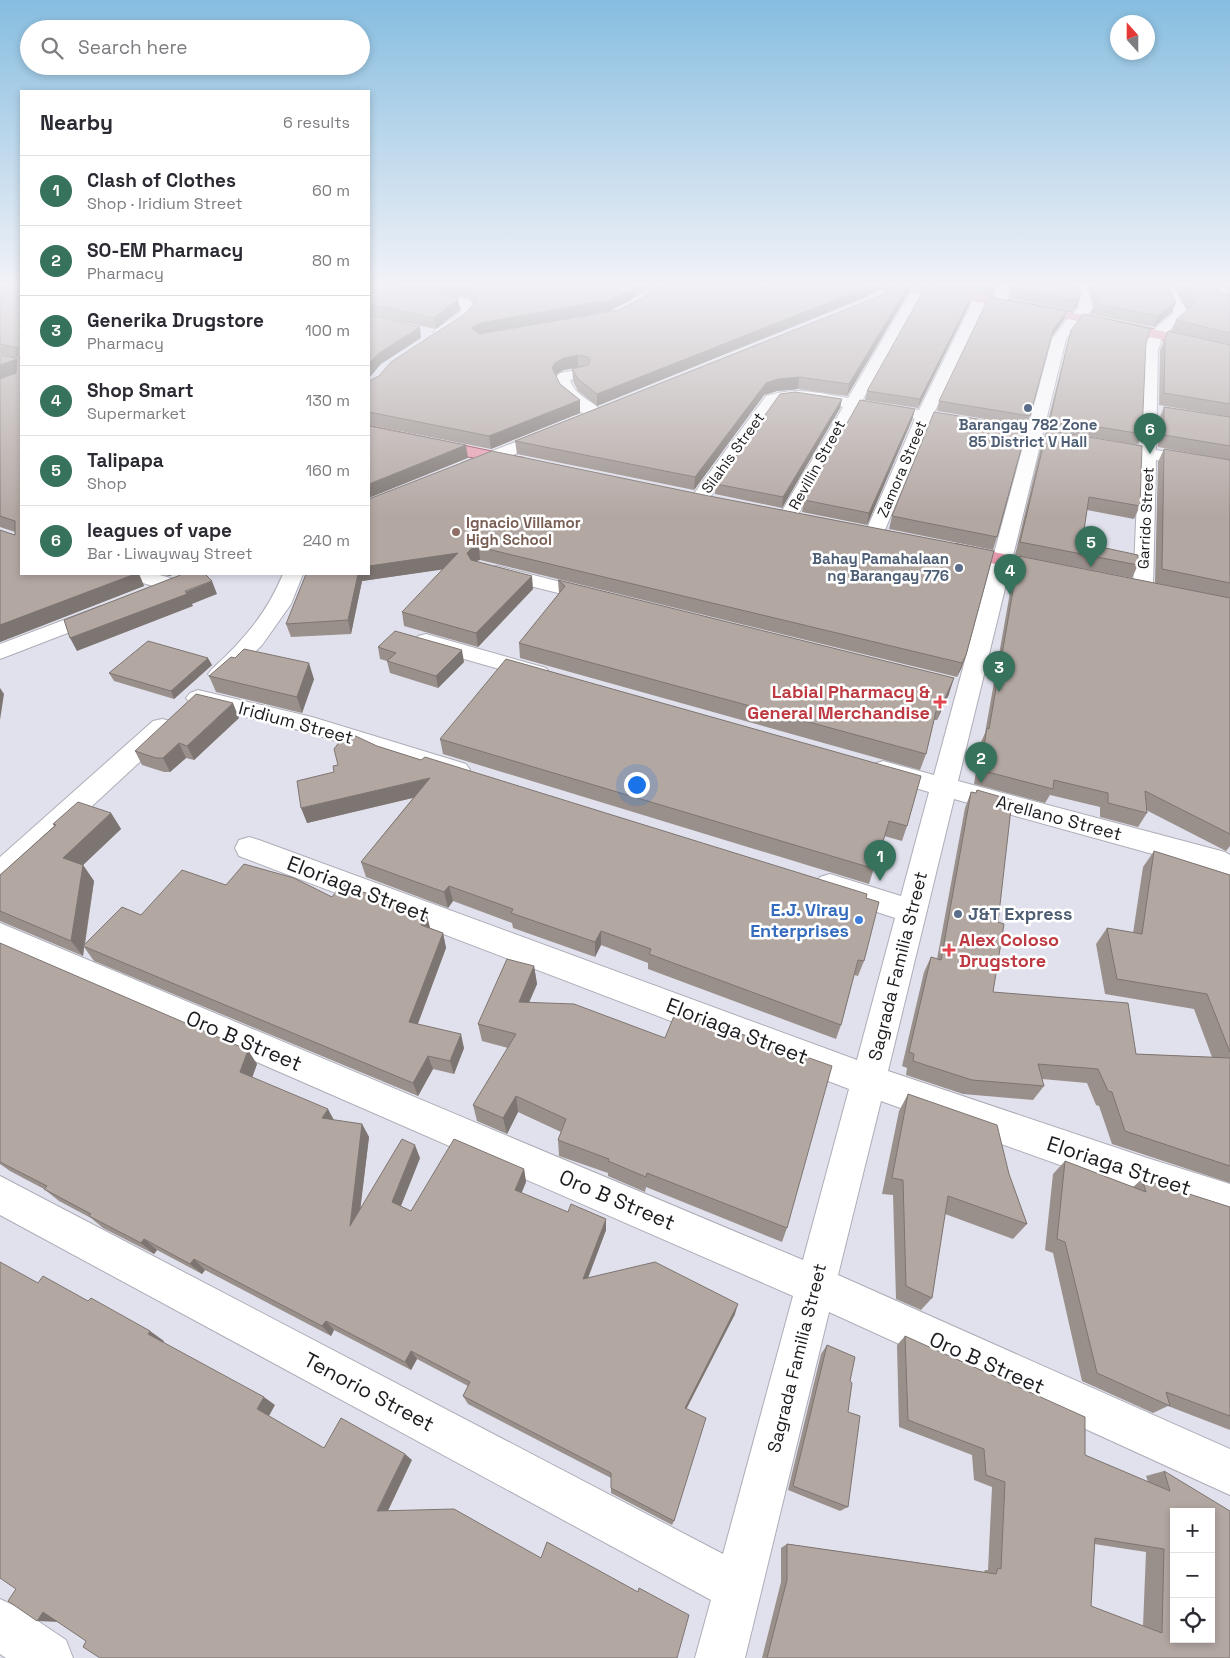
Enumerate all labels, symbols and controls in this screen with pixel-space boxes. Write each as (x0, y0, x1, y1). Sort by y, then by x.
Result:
north arrow (1110, 15, 1155, 60)
search box (20, 20, 370, 75)
icon: search (38, 34, 66, 62)
text: Search here (78, 35, 188, 60)
text: Nearby (40, 109, 113, 136)
text: 6 results (283, 112, 350, 133)
text: Clash of Clothes (87, 168, 236, 193)
text: 1 (52, 180, 60, 201)
text: 60 m (312, 180, 350, 201)
text: Shop · Iridium Street (87, 193, 243, 214)
text: SO-EM Pharmacy (87, 238, 243, 263)
text: 2 (51, 250, 61, 271)
text: 80 m (312, 250, 350, 271)
text: Pharmacy (87, 263, 164, 284)
text: Generika Drugstore (87, 308, 264, 333)
text: 3 (51, 320, 61, 341)
text: 100 m (305, 320, 350, 341)
text: Pharmacy (87, 333, 164, 354)
text: Shop Smart (87, 378, 194, 403)
text: 4 (51, 390, 61, 411)
text: 130 m (306, 390, 350, 411)
marker: Barangay 782 Zone 85 District V Hall (1022, 402, 1034, 414)
text: Supermarket (87, 403, 186, 424)
street label: Silahis Street (697, 408, 768, 497)
pin: 6 (1134, 413, 1166, 454)
place label: Barangay 782 Zone 85 District V Hall (958, 415, 1098, 451)
street label: Revillin Street (784, 416, 849, 513)
street label: Zamora Street (873, 418, 930, 520)
text: Talipapa (87, 448, 164, 473)
text: 5 (51, 460, 61, 481)
text: 160 m (305, 460, 350, 481)
street label: Garrido Street (1133, 466, 1158, 569)
text: Shop (87, 473, 127, 494)
place label: Ignacio Villamor High School (466, 513, 581, 549)
text: leagues of vape (87, 518, 232, 543)
marker: Ignacio Villamor High School (450, 526, 462, 538)
pin: 5 (1075, 526, 1107, 567)
text: 6 (51, 530, 61, 551)
text: 240 m (303, 530, 350, 551)
text: Bar · Liwayway Street (87, 543, 253, 564)
place label: Bahay Pamahalaan ng Barangay 776 (812, 549, 949, 585)
pin: 4 (994, 554, 1026, 595)
marker: Bahay Pamahalaan ng Barangay 776 (953, 562, 965, 574)
pin: 3 (983, 651, 1015, 692)
place label: Labial Pharmacy & General Merchandise (747, 680, 930, 724)
street label: Iridium Street (236, 696, 356, 749)
marker: Labial Pharmacy & General Merchandise (934, 696, 946, 708)
pin: 2 (965, 742, 997, 783)
your location (624, 772, 650, 798)
street label: Arellano Street (994, 790, 1125, 845)
pin: 1 (864, 840, 896, 881)
street label: Eloriaga Street (283, 849, 433, 928)
street label: Sagrada Familia Street (863, 869, 932, 1063)
place label: E.J. Viray Enterprises (750, 898, 849, 942)
place label: J&T Express (968, 902, 1072, 925)
marker: J&T Express (952, 908, 964, 920)
marker: E.J. Viray Enterprises (853, 914, 865, 926)
place label: Alex Coloso Drugstore (959, 928, 1059, 972)
marker: Alex Coloso Drugstore (943, 944, 955, 956)
street label: Eloriaga Street (662, 991, 812, 1070)
street label: Oro B Street (182, 1004, 306, 1077)
street label: Eloriaga Street (1044, 1130, 1195, 1202)
street label: Oro B Street (555, 1163, 679, 1236)
street label: Sagrada Familia Street (762, 1261, 831, 1455)
street label: Oro B Street (925, 1325, 1049, 1400)
street label: Tenorio Street (299, 1346, 439, 1437)
map controls (1170, 1508, 1215, 1643)
button: + (1170, 1508, 1215, 1553)
button: − (1170, 1553, 1215, 1598)
button: locate (1170, 1598, 1215, 1643)

